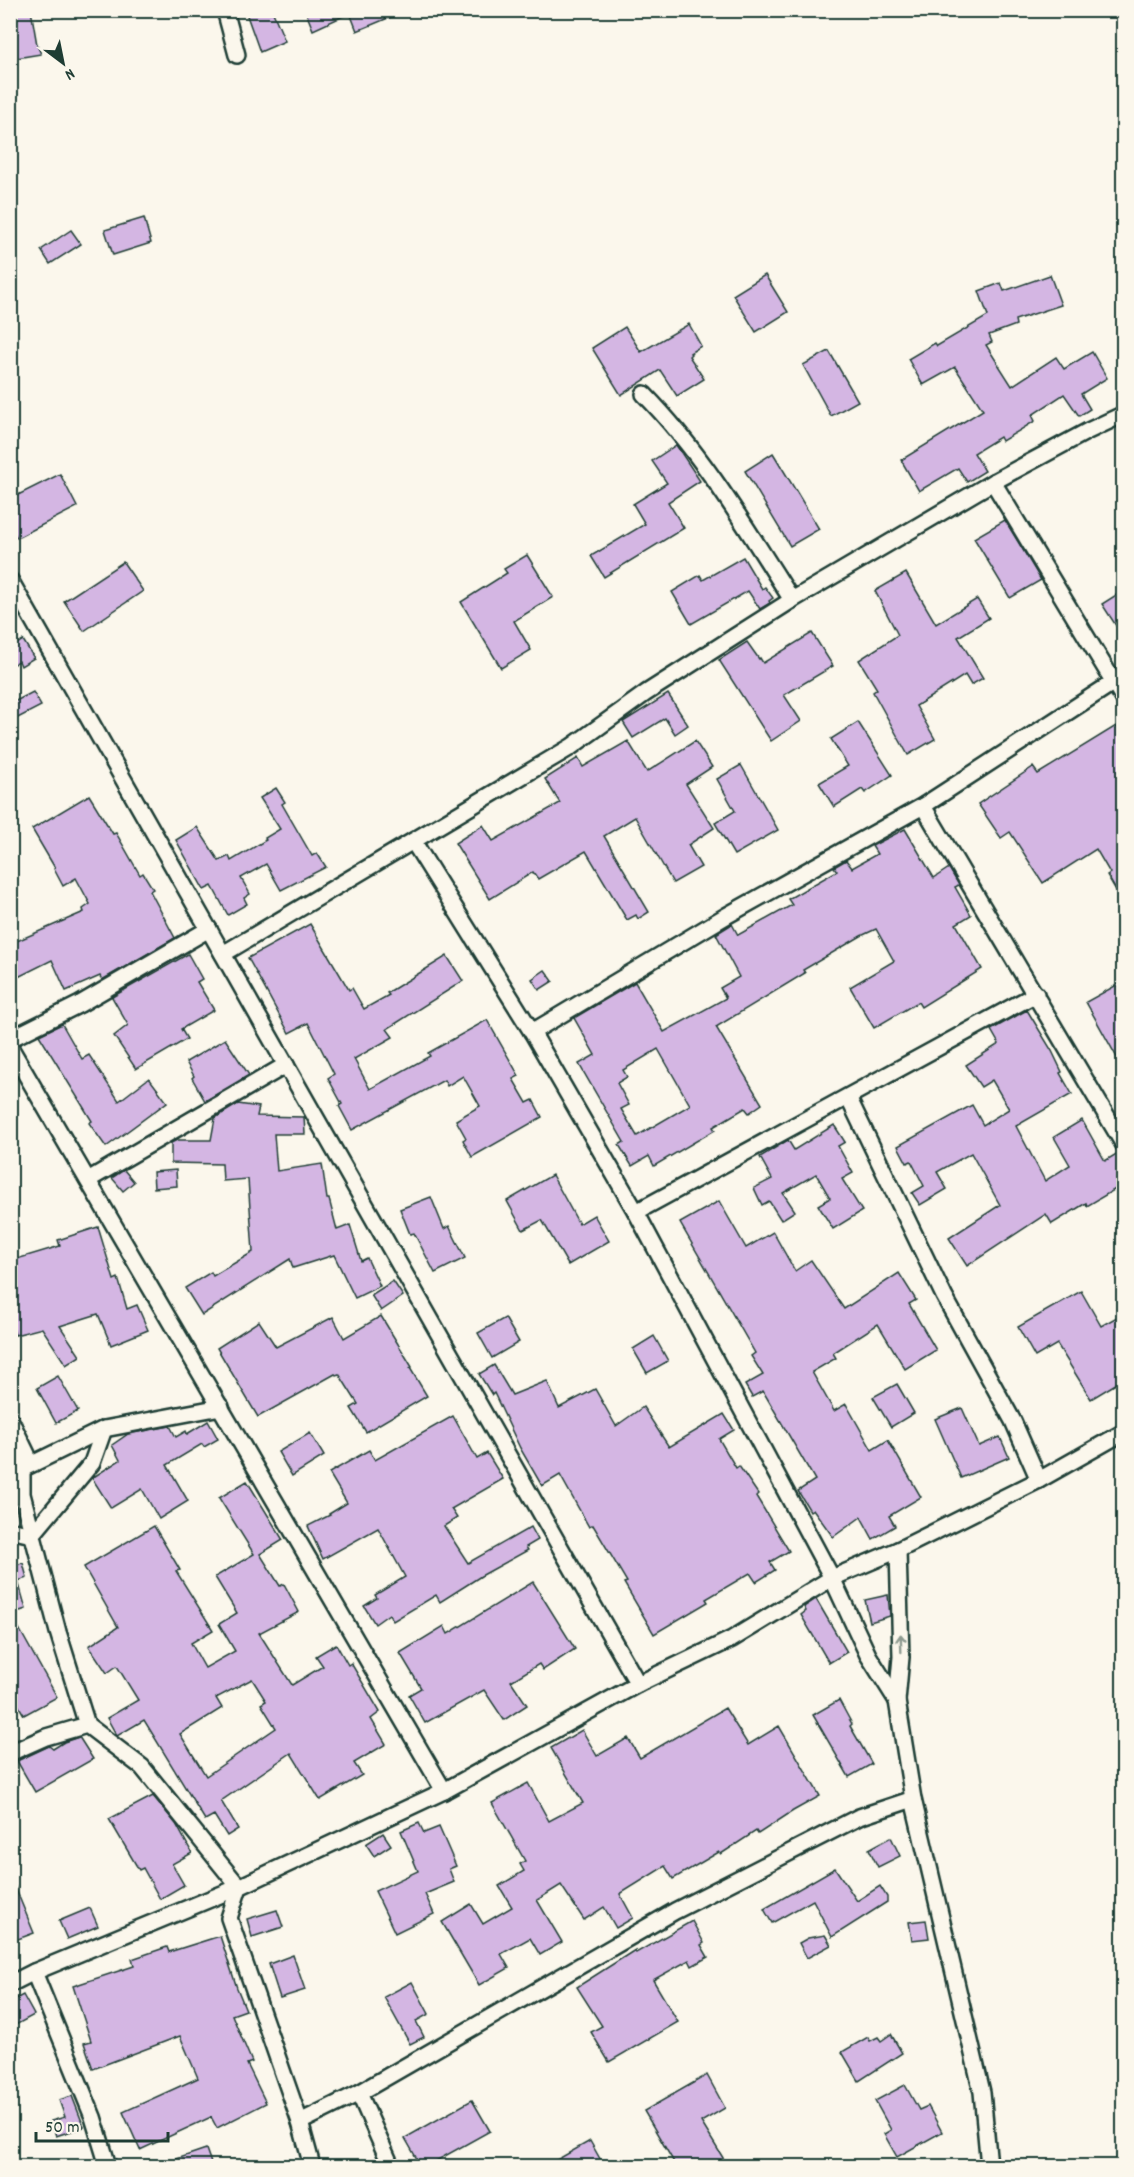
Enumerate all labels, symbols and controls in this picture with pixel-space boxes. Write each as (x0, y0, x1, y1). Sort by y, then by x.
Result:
north arrow (33, 33, 93, 93)
text: N (60, 62, 79, 85)
one-way arrow (895, 1634, 907, 1653)
scale bar (36, 2105, 168, 2143)
text: 50 m (45, 2116, 80, 2141)

